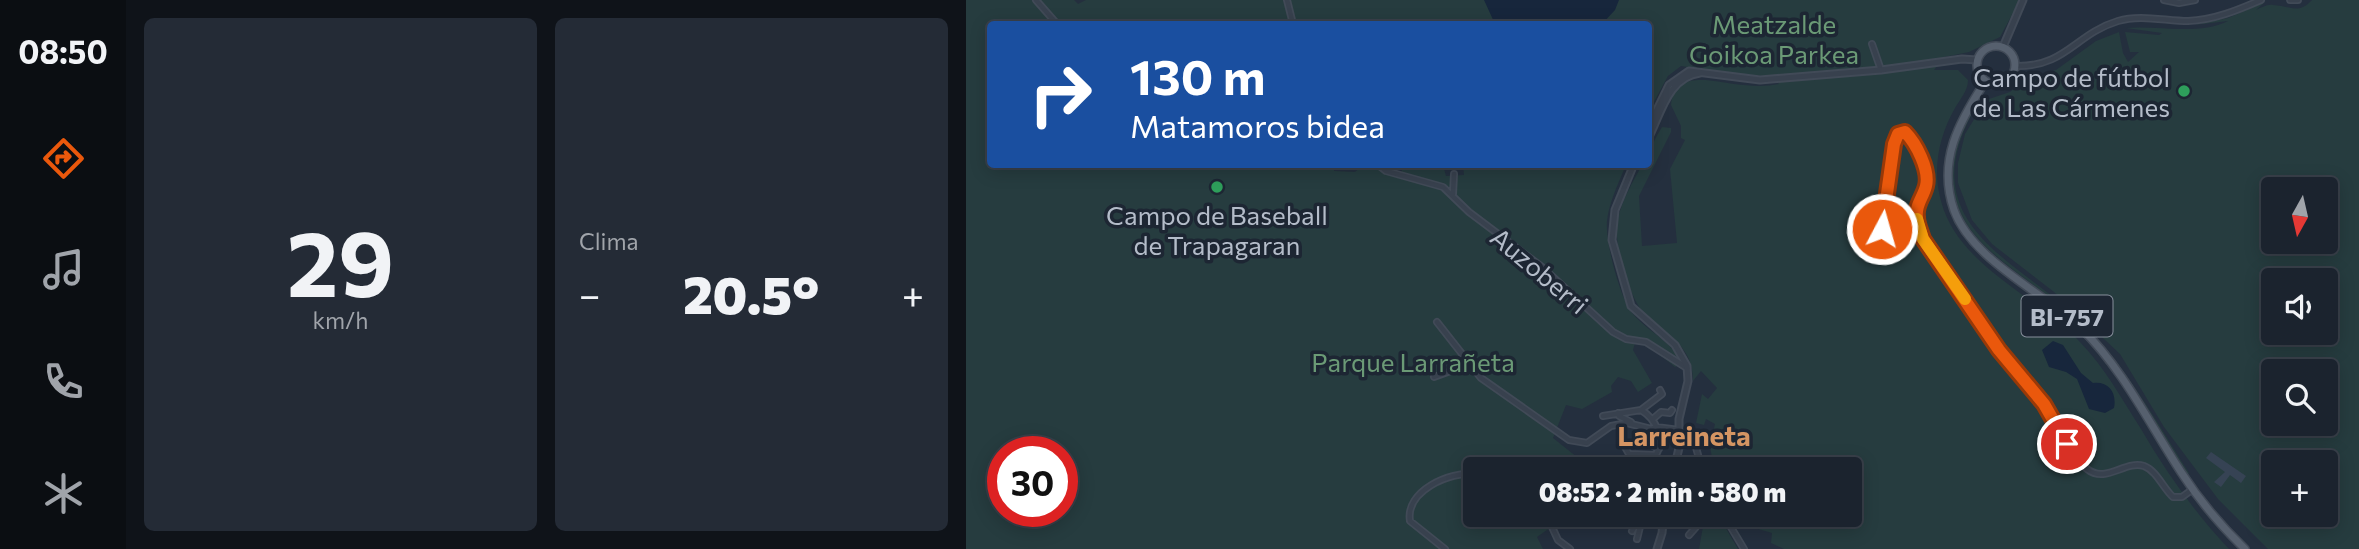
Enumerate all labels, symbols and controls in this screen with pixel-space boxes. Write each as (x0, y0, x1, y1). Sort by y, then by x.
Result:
park label: Meatzalde Goikoa Parkea (1689, 8, 1859, 69)
text: 08:50 (18, 31, 108, 71)
text: 130 m (1130, 45, 1265, 105)
icon: right (1015, 49, 1106, 140)
place label: Campo de fútbol de Las Cármenes (1972, 61, 2170, 122)
marker: Campo de fútbol de Las Cármenes (2176, 83, 2192, 99)
text: Matamoros bidea (1130, 105, 1385, 145)
icon: directions (39, 134, 88, 183)
north arrow (2261, 177, 2338, 254)
map controls (2261, 177, 2338, 527)
marker: Campo de Baseball de Trapagaran (1209, 179, 1225, 195)
position arrow (1845, 192, 1919, 266)
place label: Campo de Baseball de Trapagaran (1106, 199, 1328, 260)
text: 29 (287, 204, 394, 316)
street label: Auzoberri (1485, 220, 1595, 320)
text: Clima (579, 227, 639, 255)
icon: music (39, 245, 88, 294)
text: 20.5° (683, 261, 819, 325)
button: sound (2261, 268, 2338, 345)
text: − (579, 270, 601, 317)
text: + (902, 270, 924, 317)
road number: BI-757 (2022, 296, 2112, 337)
text: km/h (313, 306, 368, 334)
park label: Parque Larrañeta (1311, 346, 1515, 377)
icon: phone (39, 357, 88, 406)
button: search (2261, 359, 2338, 436)
pin (2037, 414, 2097, 474)
district label: Larreineta (1617, 418, 1751, 452)
icon: arrive (2048, 425, 2086, 463)
speed limit sign: 30 (987, 436, 1078, 527)
button: + (2261, 450, 2338, 527)
icon: climate (39, 469, 88, 518)
text: 08:52 · 2 min · 580 m (1539, 476, 1786, 507)

